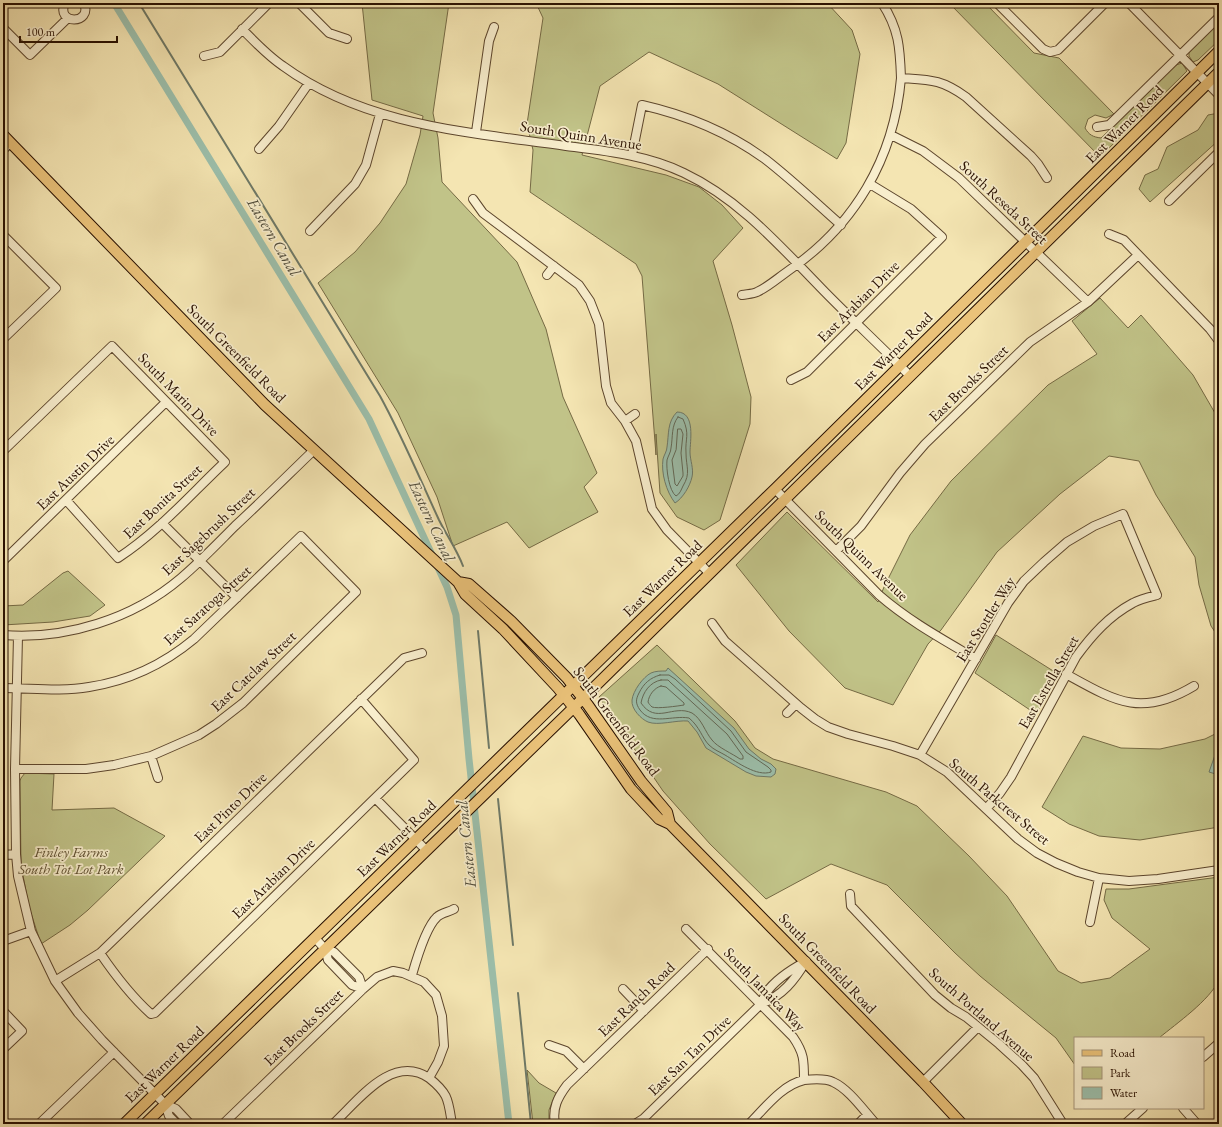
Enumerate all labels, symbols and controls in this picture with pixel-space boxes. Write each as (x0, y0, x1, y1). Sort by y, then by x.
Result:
scale bar (20, 18, 117, 44)
text: 100 m (26, 24, 56, 40)
street label: East Warner Road (1081, 81, 1167, 167)
street label: South Quinn Avenue (519, 116, 643, 154)
street label: South Reseda Street (956, 156, 1053, 248)
water label: Eastern Canal (242, 193, 306, 280)
street label: East Arabian Drive (813, 256, 903, 346)
street label: South Greenfield Road (183, 299, 291, 407)
street label: East Warner Road (850, 308, 936, 394)
street label: East Brooks Street (924, 340, 1012, 426)
street label: South Marin Drive (134, 348, 224, 440)
street label: East Austin Drive (32, 430, 118, 514)
street label: East Bonita Street (119, 459, 206, 542)
water label: Eastern Canal (404, 476, 460, 565)
street label: East Sagebrush Street (157, 483, 259, 579)
street label: South Quinn Avenue (811, 506, 913, 605)
street label: East Warner Road (618, 535, 706, 621)
street label: East Saratoga Street (159, 561, 255, 649)
street label: East Stottler Way (951, 572, 1019, 665)
street label: East Catclaw Street (206, 626, 300, 715)
street label: East Estrella Street (1014, 632, 1083, 732)
street label: South Greenfield Road (570, 662, 665, 780)
street label: South Parkcrest Street (946, 753, 1054, 849)
street label: East Pinto Drive (190, 768, 270, 846)
street label: East Warner Road (352, 795, 440, 881)
water label: Eastern Canal (451, 799, 481, 890)
street label: East Arabian Drive (227, 833, 319, 922)
park label: Finley Farms South Tot Lot Park (17, 842, 124, 878)
street label: South Greenfield Road (775, 909, 881, 1017)
street label: South Jamaica Way (720, 943, 810, 1035)
street label: East Ranch Road (594, 957, 679, 1040)
street label: South Portland Avenue (925, 963, 1039, 1065)
street label: East Brooks Street (259, 984, 347, 1070)
street label: East San Tan Drive (644, 1011, 735, 1099)
street label: East Warner Road (120, 1021, 208, 1107)
legend (1074, 1037, 1204, 1109)
text: Road (1110, 1045, 1136, 1061)
text: Park (1110, 1065, 1131, 1081)
text: Water (1110, 1085, 1137, 1101)

